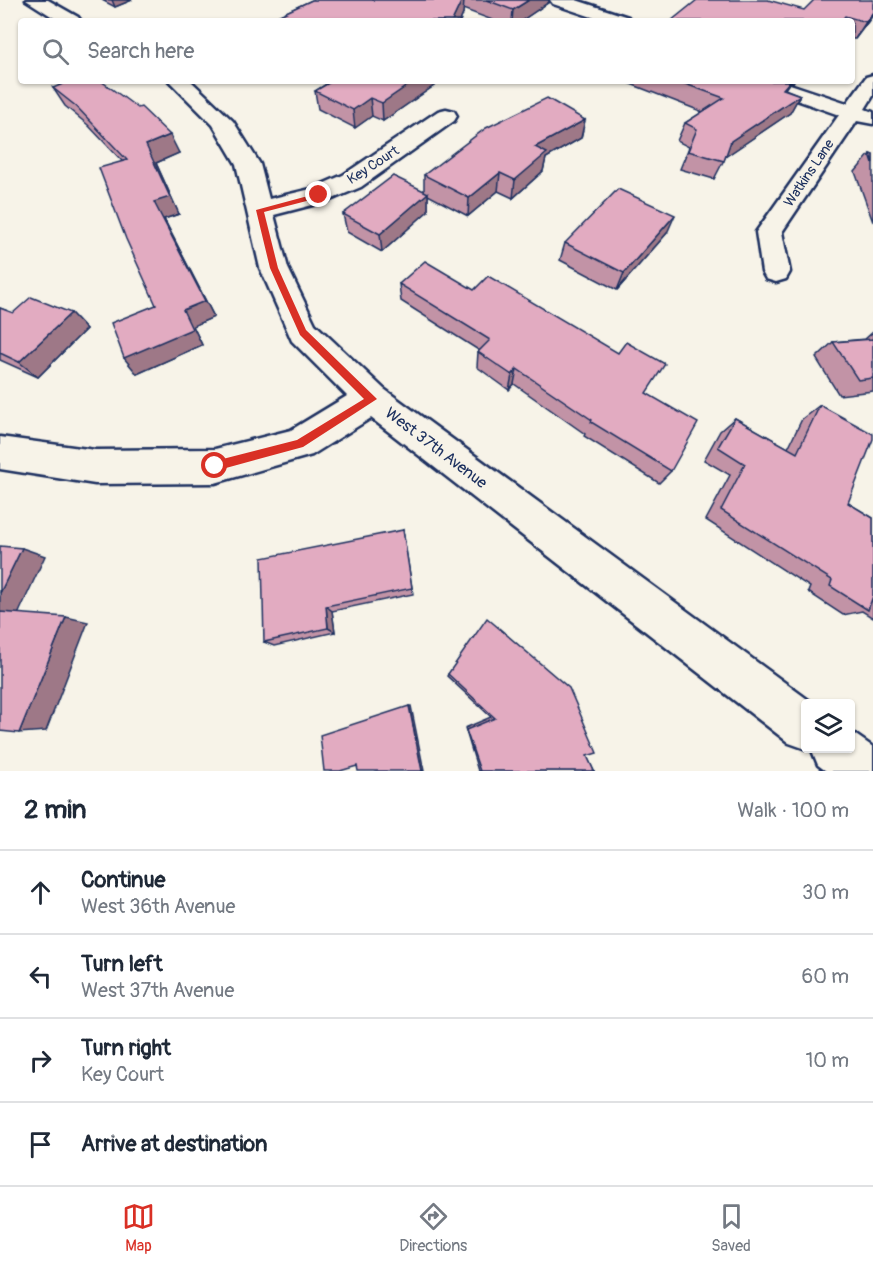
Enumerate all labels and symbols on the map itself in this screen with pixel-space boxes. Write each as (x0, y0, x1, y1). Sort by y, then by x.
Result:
street label: Watkins Lane (780, 136, 838, 210)
street label: Key Court (344, 142, 402, 188)
route end (305, 181, 331, 207)
street label: West 37th Avenue (381, 403, 491, 493)
route start (201, 452, 227, 478)

